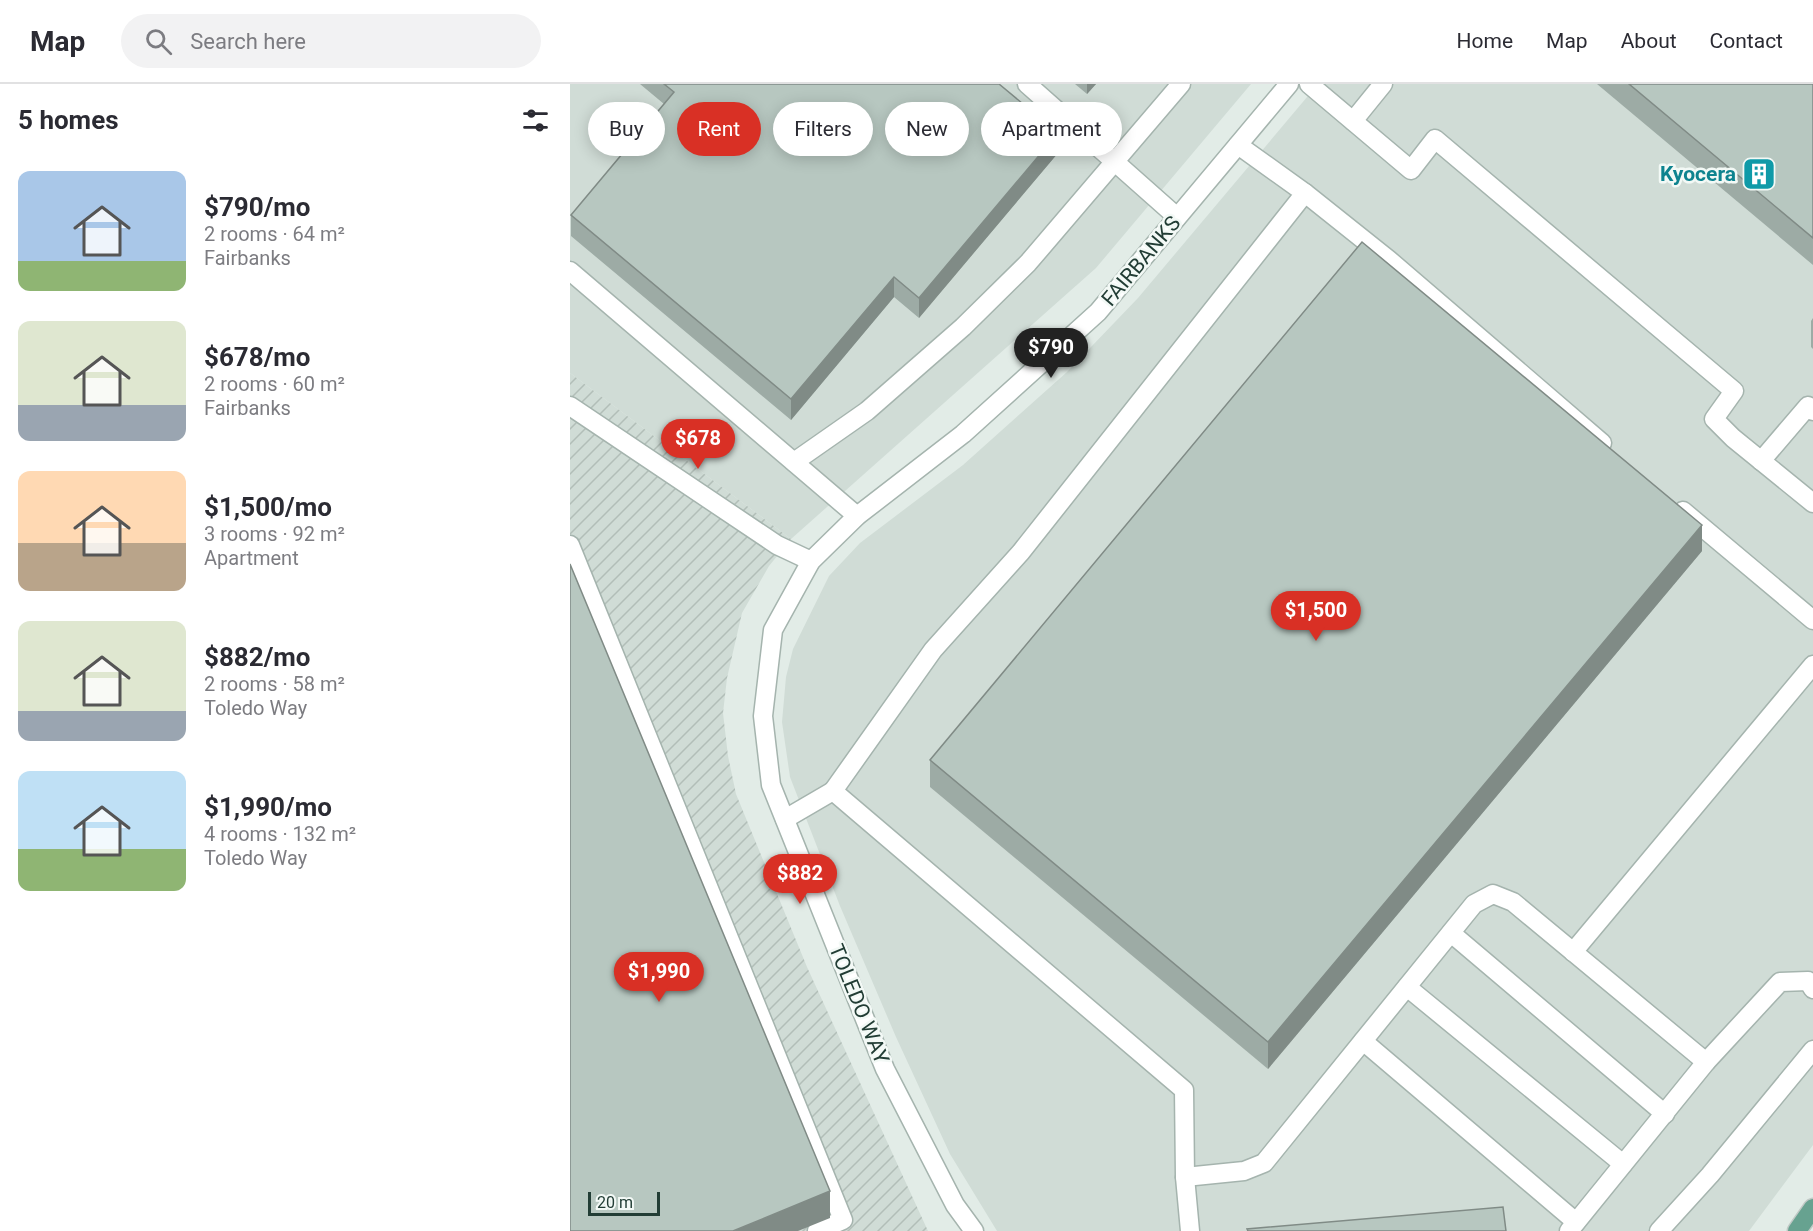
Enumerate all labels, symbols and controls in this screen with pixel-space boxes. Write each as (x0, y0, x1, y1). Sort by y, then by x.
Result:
search box (121, 14, 541, 68)
text: Map (30, 25, 85, 58)
icon: search (142, 25, 175, 58)
text: Search here (190, 29, 306, 54)
text: Home (1457, 29, 1513, 53)
text: Map (1546, 29, 1588, 53)
text: About (1621, 29, 1677, 53)
text: Contact (1710, 29, 1783, 53)
chip: Buy (588, 102, 665, 156)
chip: Rent (677, 102, 761, 156)
chip: Filters (773, 102, 873, 156)
chip: New (885, 102, 969, 156)
chip: Apartment (981, 102, 1122, 156)
icon: filters (519, 104, 552, 137)
text: 5 homes (18, 105, 119, 135)
building icon: Kyocera (1741, 156, 1777, 192)
place label: Kyocera (1660, 162, 1736, 186)
text: $790/mo (204, 192, 311, 222)
icon: home (66, 195, 138, 267)
street label: FAIRBANKS (1097, 211, 1185, 311)
text: 2 rooms · 64 m² (204, 222, 345, 246)
text: Fairbanks (204, 246, 291, 270)
pin: $790 (1015, 328, 1087, 379)
text: $790 (1028, 335, 1074, 359)
text: $678/mo (204, 342, 311, 372)
icon: home (66, 345, 138, 417)
text: 2 rooms · 60 m² (204, 372, 345, 396)
text: Fairbanks (204, 396, 291, 420)
pin: $678 (662, 419, 734, 470)
text: $678 (675, 426, 721, 450)
text: $1,500/mo (204, 492, 332, 522)
icon: home (66, 495, 138, 567)
text: 3 rooms · 92 m² (204, 522, 345, 546)
text: Apartment (204, 546, 299, 570)
pin: $1,500 (1267, 591, 1365, 642)
text: $1,500 (1285, 598, 1347, 622)
text: $882/mo (204, 642, 311, 672)
icon: home (66, 645, 138, 717)
text: 2 rooms · 58 m² (204, 672, 345, 696)
text: Toledo Way (204, 696, 307, 720)
text: $1,990/mo (204, 792, 332, 822)
icon: home (66, 795, 138, 867)
text: 4 rooms · 132 m² (204, 822, 356, 846)
text: Toledo Way (204, 846, 307, 870)
pin: $882 (764, 854, 836, 905)
text: $882 (777, 861, 823, 885)
street label: TOLEDO WAY (824, 941, 894, 1068)
pin: $1,990 (610, 952, 708, 1003)
text: $1,990 (628, 959, 690, 983)
scale bar (588, 1189, 660, 1216)
text: 20 m (597, 1193, 633, 1212)

